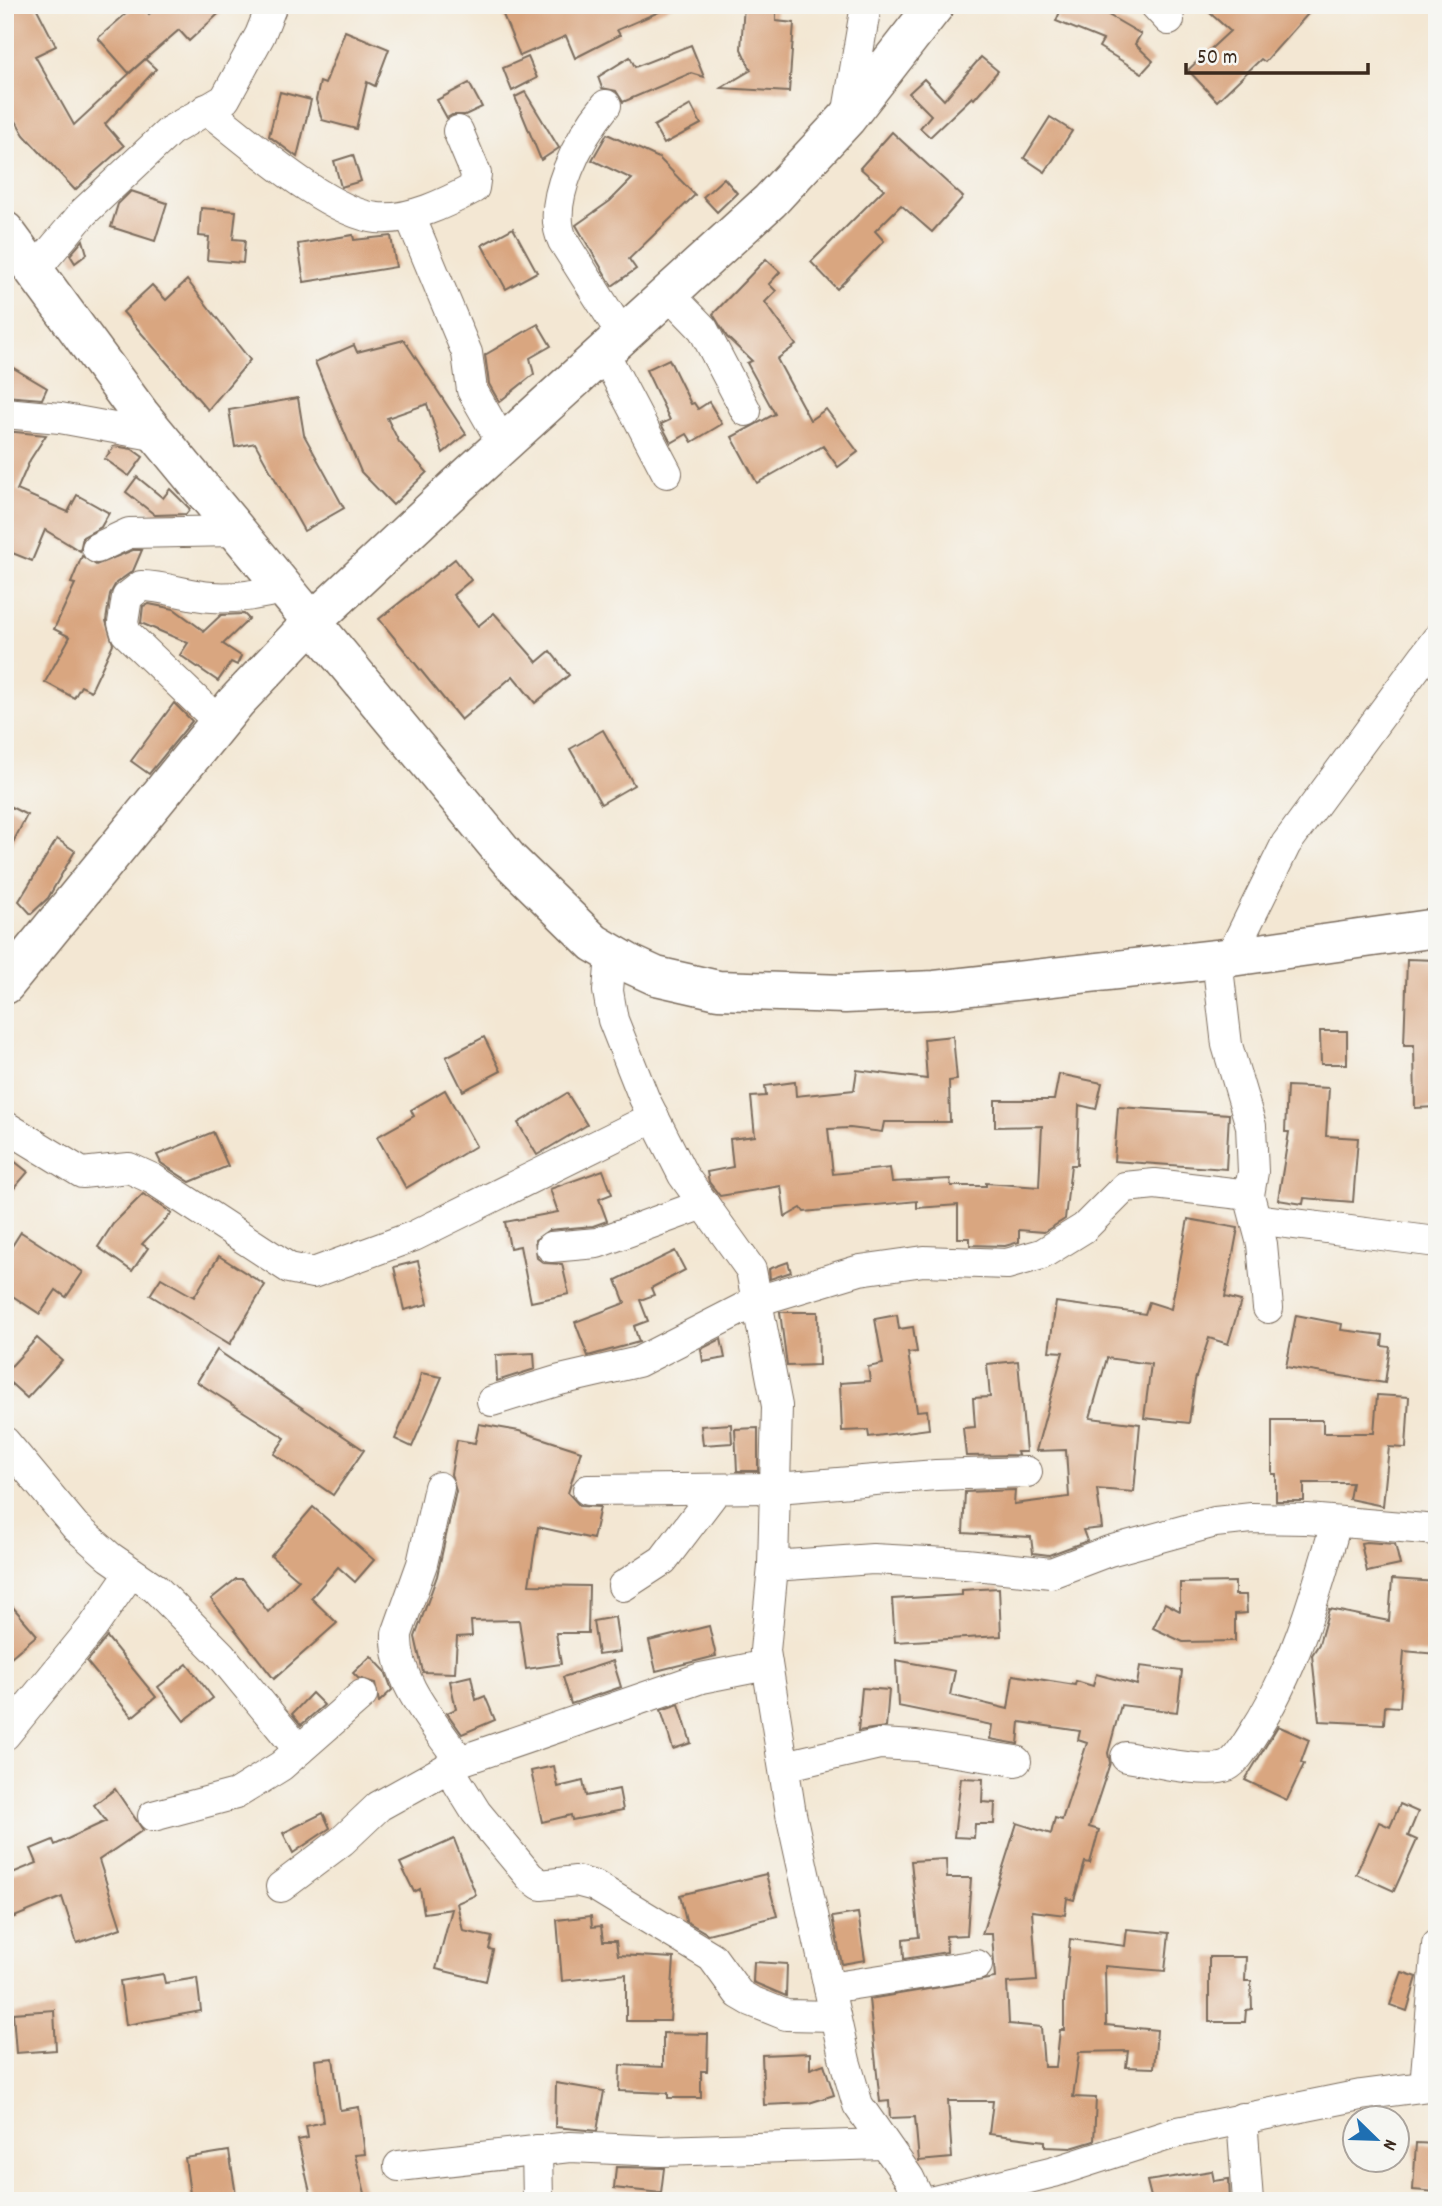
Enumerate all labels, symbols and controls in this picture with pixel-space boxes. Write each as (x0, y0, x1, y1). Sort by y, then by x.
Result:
scale bar (1186, 32, 1368, 76)
text: 50 m (1197, 44, 1237, 74)
north arrow (1340, 2104, 1410, 2174)
text: N (1374, 2135, 1403, 2154)

